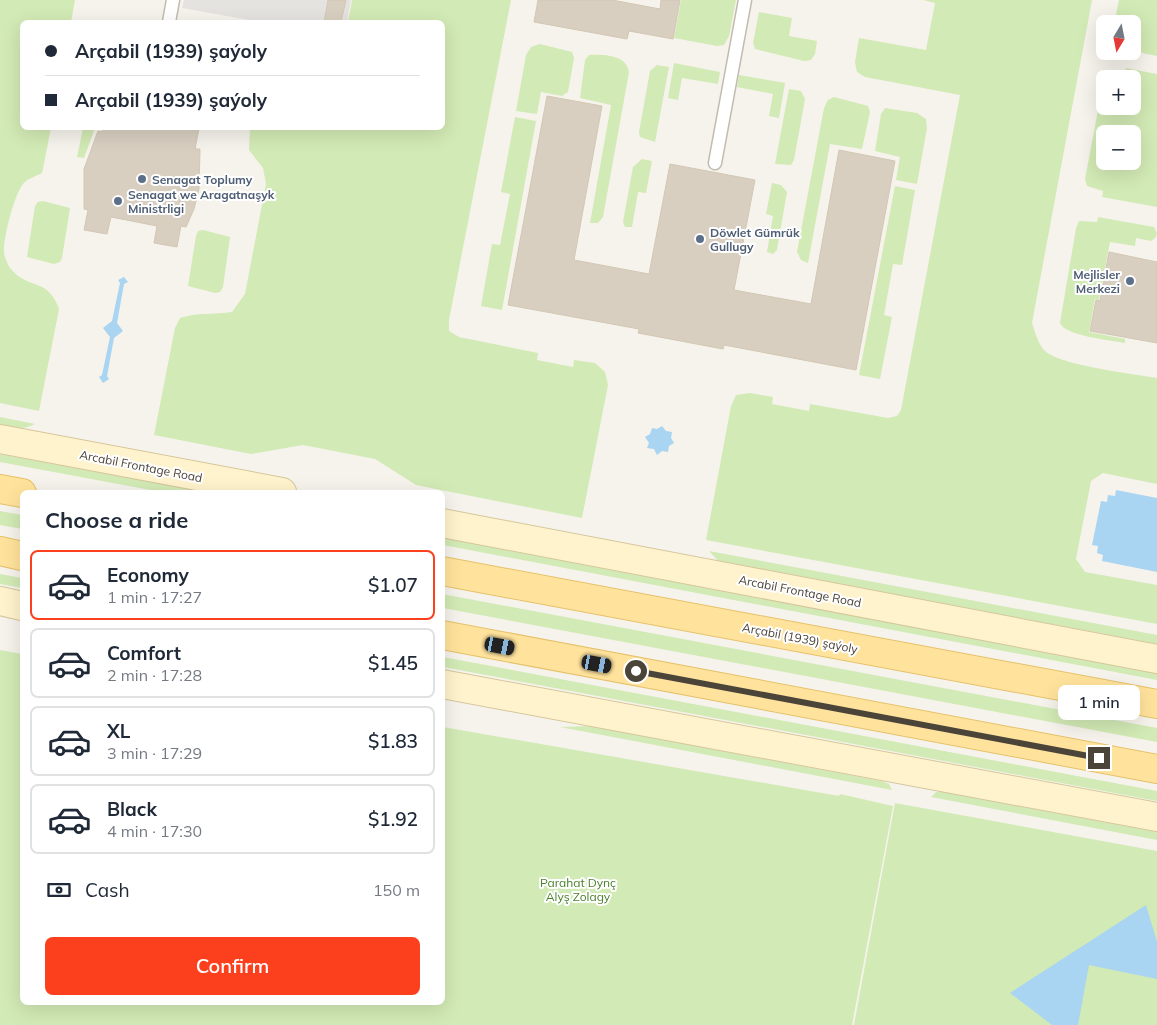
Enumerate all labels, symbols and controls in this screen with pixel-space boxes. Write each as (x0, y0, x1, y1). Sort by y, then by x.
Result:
north arrow (1096, 15, 1141, 60)
map controls (1096, 15, 1141, 170)
text: Arçabil (1939) şaýoly (75, 39, 267, 63)
button: + (1096, 70, 1141, 115)
text: Arçabil (1939) şaýoly (75, 88, 267, 112)
button: − (1096, 125, 1141, 170)
place label: Senagat Toplumy (152, 172, 253, 187)
marker: Senagat Toplumy (136, 173, 148, 185)
place label: Senagat we Aragatnaşyk Ministrligi (128, 187, 275, 216)
marker: Senagat we Aragatnaşyk Ministrligi (112, 195, 124, 207)
place label: Döwlet Gümrük Gullugy (710, 225, 800, 254)
marker: Döwlet Gümrük Gullugy (694, 233, 706, 245)
place label: Mejlisler Merkezi (1073, 267, 1120, 296)
marker: Mejlisler Merkezi (1124, 275, 1136, 287)
street label: Arcabil Frontage Road (78, 447, 204, 485)
text: Choose a ride (45, 506, 188, 534)
icon: car (47, 563, 92, 608)
text: Economy (107, 563, 189, 587)
street label: Arcabil Frontage Road (737, 572, 863, 610)
text: $1.07 (368, 573, 418, 597)
text: 1 min · 17:27 (107, 587, 202, 607)
street label: Arçabil (1939) şaýoly (741, 619, 860, 657)
car (483, 636, 516, 656)
icon: car (47, 641, 92, 686)
text: Comfort (107, 641, 181, 665)
text: $1.45 (368, 651, 418, 675)
car (580, 654, 613, 674)
route start (625, 660, 647, 682)
text: 2 min · 17:28 (107, 665, 202, 685)
callout: 1 min (1058, 686, 1140, 720)
text: 1 min (1078, 692, 1120, 712)
icon: car (47, 719, 92, 764)
text: XL (107, 719, 130, 743)
text: $1.83 (368, 729, 418, 753)
text: 3 min · 17:29 (107, 743, 202, 763)
route end (1088, 747, 1110, 769)
icon: car (47, 797, 92, 842)
text: Black (107, 797, 157, 821)
text: $1.92 (368, 807, 418, 831)
text: 4 min · 17:30 (107, 821, 202, 841)
park label: Parahat Dynç Alyş Zolagy (540, 875, 616, 904)
icon: cash (45, 876, 73, 904)
text: Cash (85, 878, 130, 902)
text: 150 m (373, 880, 420, 900)
button: Confirm (45, 937, 420, 995)

